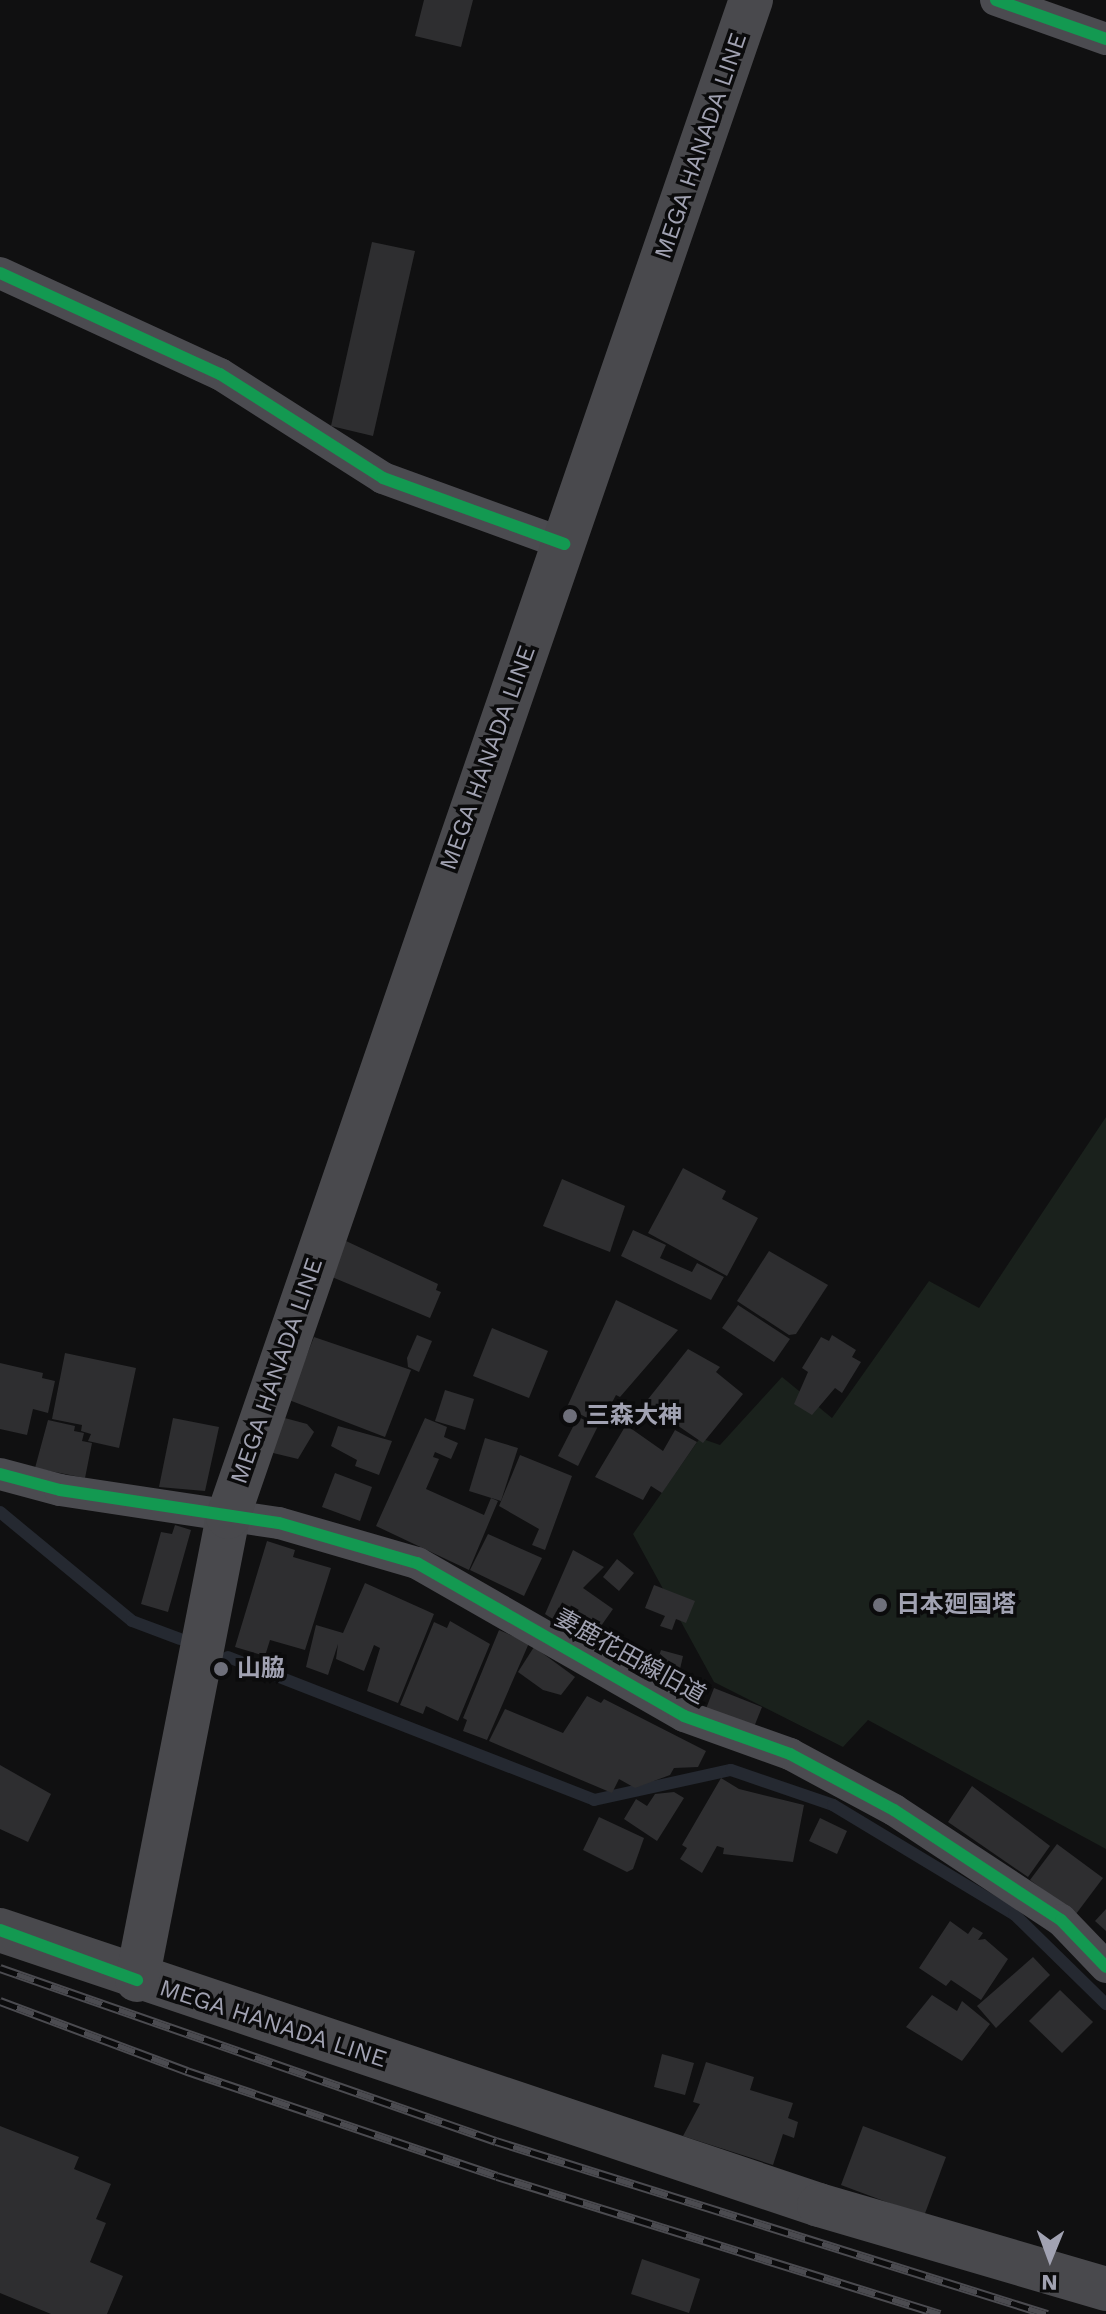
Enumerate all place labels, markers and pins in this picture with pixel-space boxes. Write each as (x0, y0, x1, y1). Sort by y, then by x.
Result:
place label: 三森大神 (586, 1402, 682, 1430)
marker: 三森大神 (561, 1407, 579, 1425)
place label: 日本廻国塔 (896, 1591, 1016, 1619)
marker: 日本廻国塔 (871, 1596, 889, 1614)
place label: 山脇 (237, 1655, 285, 1683)
marker: 山脇 (212, 1660, 230, 1678)

